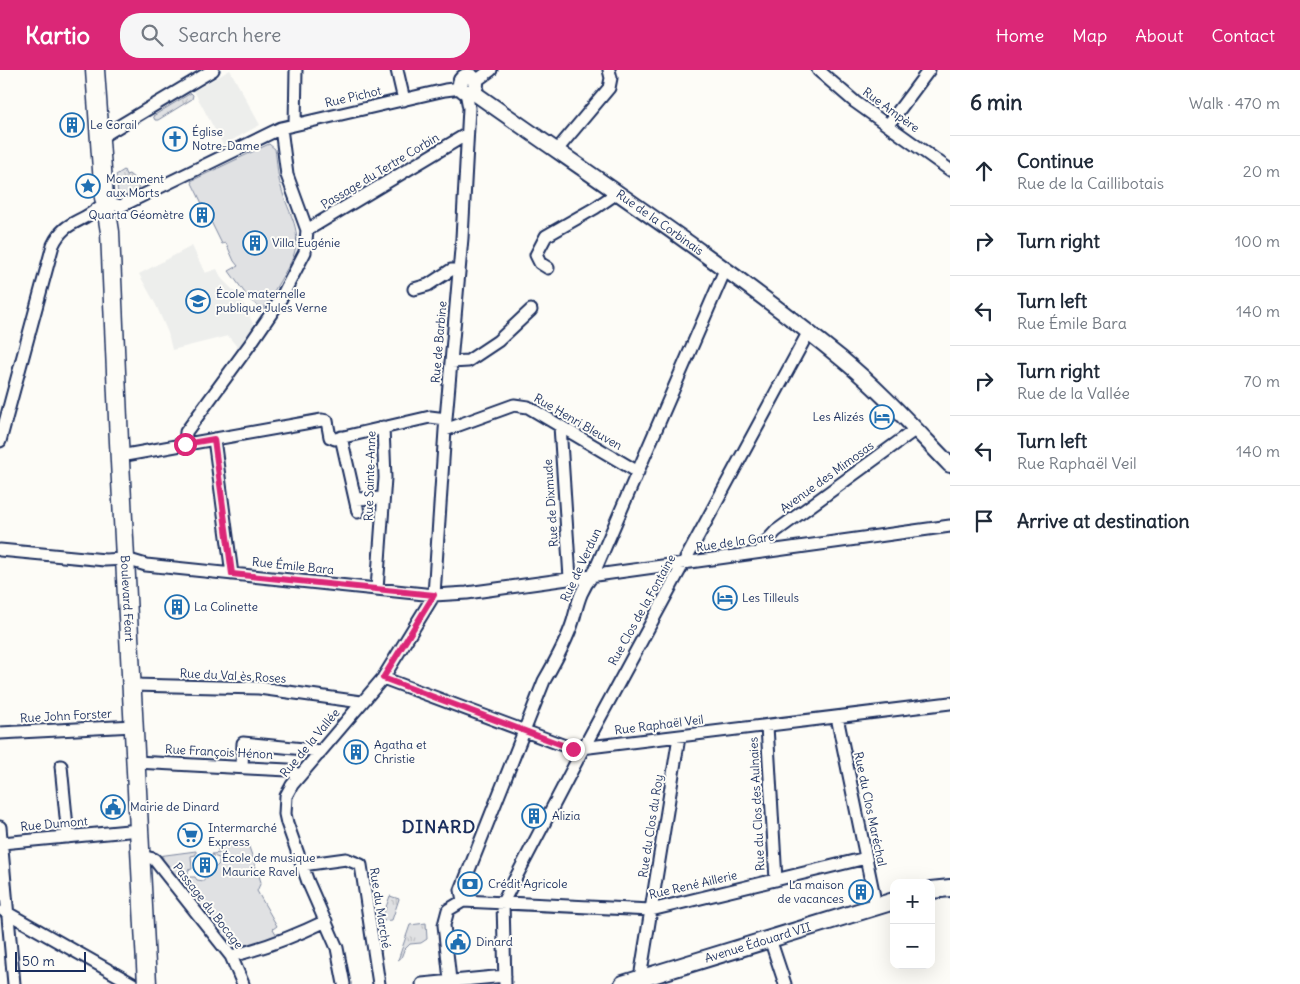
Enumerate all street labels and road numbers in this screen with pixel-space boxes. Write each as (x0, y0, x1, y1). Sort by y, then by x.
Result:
street label: Rue Pichot (323, 83, 383, 110)
street label: Rue Ampère (860, 84, 923, 135)
street label: Passage du Tertre Corbin (318, 129, 441, 212)
street label: Rue de la Corbinais (614, 186, 707, 258)
street label: Rue de Barbine (427, 300, 450, 384)
street label: Rue Henri Bleuven (531, 390, 625, 453)
street label: Rue Sainte-Anne (360, 431, 379, 521)
street label: Avenue des Mimosas (777, 438, 877, 516)
street label: Rue de Dixmude (540, 459, 561, 548)
street label: Rue de Verdun (557, 526, 604, 604)
street label: Rue de la Gare (695, 529, 775, 554)
street label: Rue Clos de la Fontaine (605, 551, 678, 668)
street label: Rue Émile Bara (251, 554, 335, 577)
street label: Boulevard Féart (118, 555, 137, 642)
street label: Rue du Val ès Roses (179, 665, 287, 686)
street label: Rue de la Vallée (277, 705, 343, 780)
street label: Rue John Forster (20, 706, 112, 725)
street label: Rue Raphaël Veil (614, 712, 704, 737)
street label: Rue du Clos des Aulnaies (746, 737, 767, 871)
street label: Rue François Hénon (165, 741, 273, 762)
street label: Rue du Clos Maréchal (851, 750, 890, 867)
street label: Rue du Clos du Roy (635, 773, 666, 879)
street label: Rue Dumont (20, 813, 88, 834)
street label: Passage du Bocage (170, 860, 247, 952)
street label: Rue du Marché (367, 866, 394, 949)
street label: Rue René Aillerie (647, 867, 739, 902)
street label: Avenue Édouard VII (703, 919, 813, 966)

